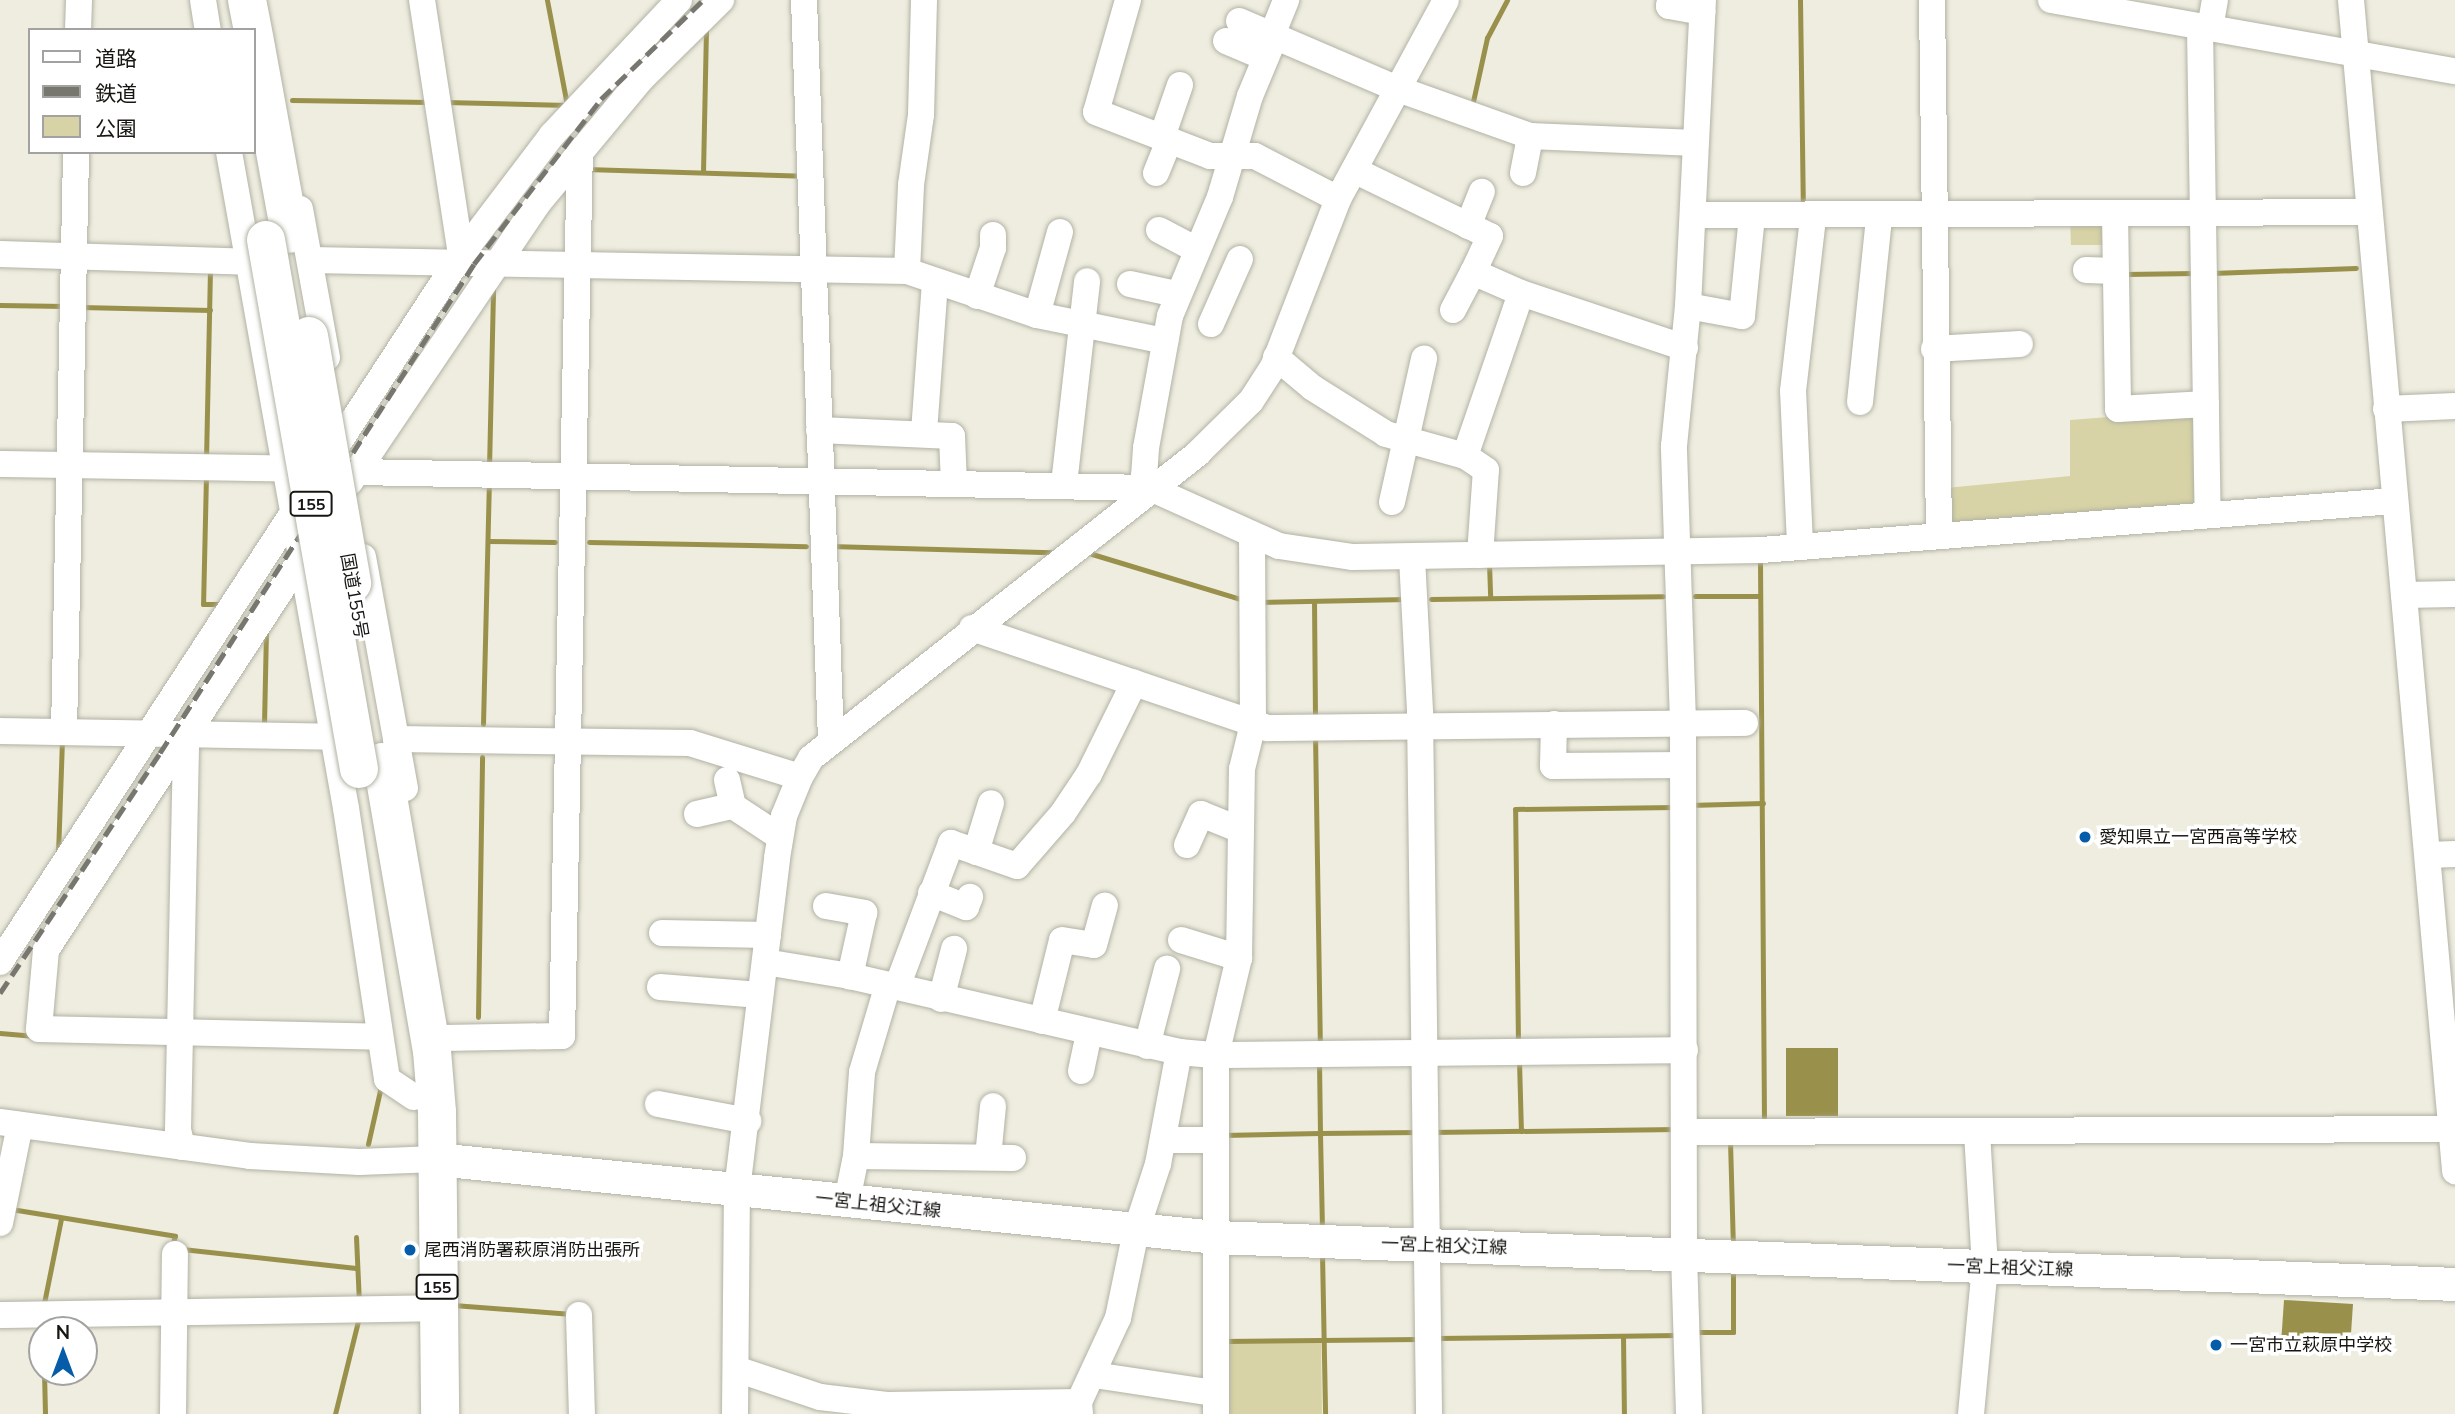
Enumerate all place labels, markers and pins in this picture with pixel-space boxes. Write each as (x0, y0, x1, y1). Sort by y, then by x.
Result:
place label: 愛知県立一宮西高等学校 (2099, 826, 2297, 848)
marker: 愛知県立一宮西高等学校 (2077, 829, 2093, 845)
place label: 尾西消防署萩原消防出張所 (424, 1239, 640, 1261)
marker: 尾西消防署萩原消防出張所 (402, 1242, 418, 1258)
place label: 一宮市立萩原中学校 (2230, 1334, 2392, 1356)
marker: 一宮市立萩原中学校 (2208, 1337, 2224, 1353)

